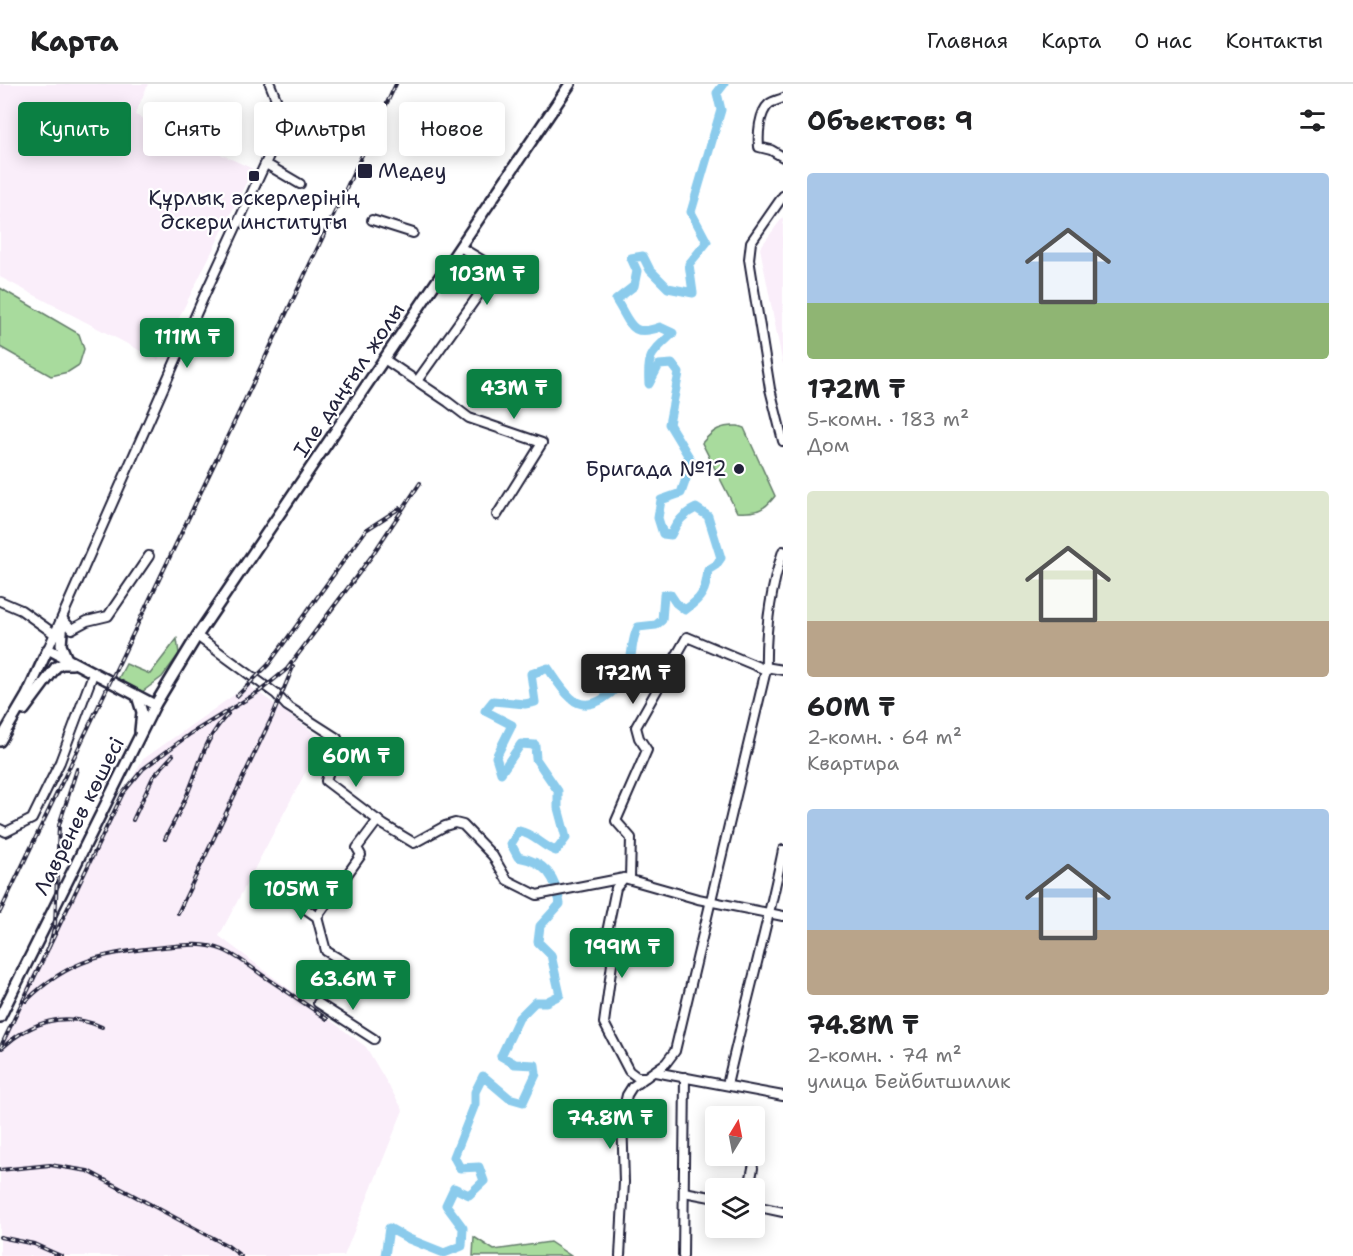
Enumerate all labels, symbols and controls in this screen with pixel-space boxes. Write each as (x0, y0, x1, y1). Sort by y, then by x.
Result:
text: Карта (30, 22, 119, 60)
text: Главная (927, 27, 1008, 55)
text: Карта (1041, 27, 1101, 55)
text: О нас (1134, 27, 1192, 55)
text: Контакты (1225, 27, 1323, 55)
chip: Купить (18, 102, 131, 156)
chip: Снять (143, 102, 242, 156)
chip: Фильтры (254, 102, 387, 156)
chip: Новое (399, 102, 505, 156)
text: Объектов: 9 (807, 103, 973, 138)
icon: filters (1296, 104, 1329, 137)
place label: Медеу (378, 157, 446, 185)
marker: Медеу (356, 162, 374, 180)
marker: Құрлық әскерлерінің Әскери институты (247, 169, 261, 183)
place label: Құрлық әскерлерінің Әскери институты (148, 184, 360, 236)
icon: home (1014, 212, 1122, 320)
pin: 103M ₸ (438, 255, 536, 306)
text: 103M ₸ (449, 261, 525, 287)
street label: Іле даңғыл жолы (287, 297, 411, 463)
pin: 111M ₸ (138, 318, 236, 369)
text: 111M ₸ (154, 324, 220, 350)
pin: 43M ₸ (472, 369, 556, 420)
text: 172M ₸ (807, 371, 905, 406)
text: 43M ₸ (481, 375, 547, 401)
text: 5-комн. · 183 m² (807, 406, 969, 432)
text: Дом (807, 432, 849, 458)
place label: Бригада №12 (585, 455, 727, 483)
marker: Бригада №12 (732, 462, 746, 476)
icon: home (1014, 530, 1122, 638)
pin: 172M ₸ (584, 654, 682, 705)
text: 172M ₸ (595, 660, 671, 686)
text: 60M ₸ (807, 689, 895, 724)
text: 2-комн. · 64 m² (807, 724, 962, 750)
street label: Лавренев көшесі (27, 732, 131, 900)
pin: 60M ₸ (314, 737, 398, 788)
text: 60M ₸ (322, 743, 390, 769)
text: Квартира (807, 750, 899, 776)
icon: home (1014, 848, 1122, 956)
pin: 105M ₸ (252, 870, 350, 921)
text: 105M ₸ (264, 876, 338, 902)
pin: 199M ₸ (573, 928, 671, 979)
text: 199M ₸ (584, 934, 660, 960)
pin: 63.6M ₸ (298, 960, 408, 1011)
text: 63.6M ₸ (310, 966, 396, 992)
text: 74.8M ₸ (807, 1007, 919, 1042)
text: 2-комн. · 74 m² (807, 1042, 962, 1068)
text: улица Бейбитшилик (807, 1068, 1011, 1094)
pin: 74.8M ₸ (555, 1099, 665, 1150)
text: 74.8M ₸ (567, 1105, 653, 1131)
north arrow (705, 1106, 765, 1166)
map controls (705, 1106, 765, 1238)
button: layers (705, 1178, 765, 1238)

